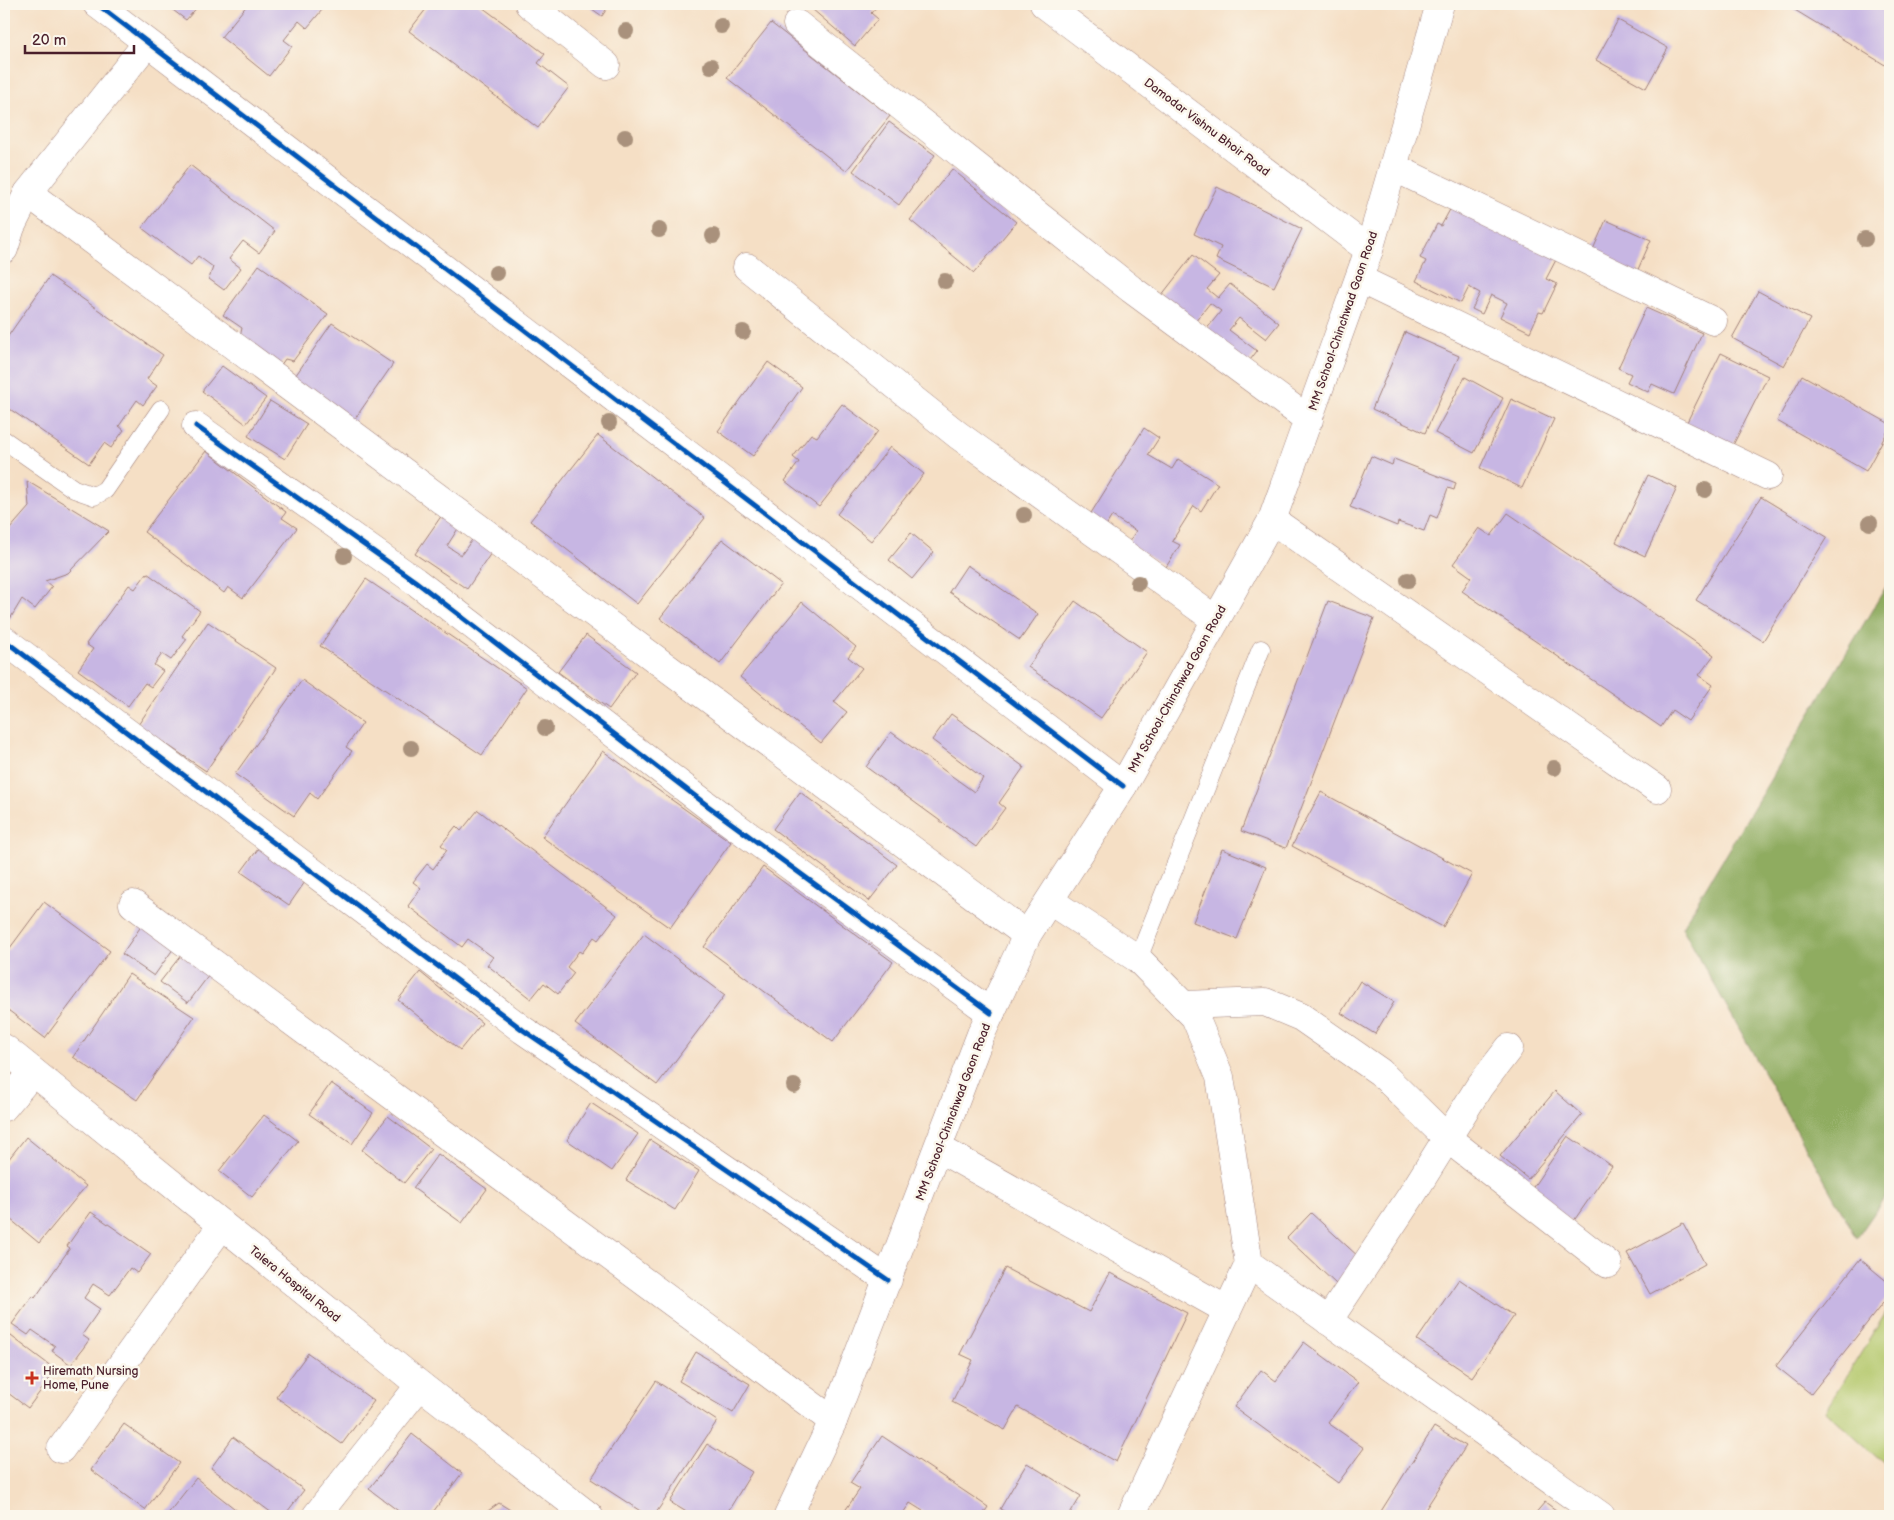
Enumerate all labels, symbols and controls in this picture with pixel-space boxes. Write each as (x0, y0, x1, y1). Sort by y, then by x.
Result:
scale bar (25, 22, 134, 54)
text: 20 m (32, 31, 66, 50)
street label: Damodar Vishnu Bhoir Road (1141, 75, 1273, 180)
street label: MM School-Chinchwad Gaon Road (1306, 229, 1381, 413)
street label: MM School-Chinchwad Gaon Road (1125, 603, 1230, 775)
street label: MM School-Chinchwad Gaon Road (913, 1021, 994, 1203)
street label: Talera Hospital Road (246, 1243, 343, 1326)
place label: Hiremath Nursing Home, Pune (43, 1364, 139, 1393)
marker: Hiremath Nursing Home, Pune (25, 1371, 39, 1385)

